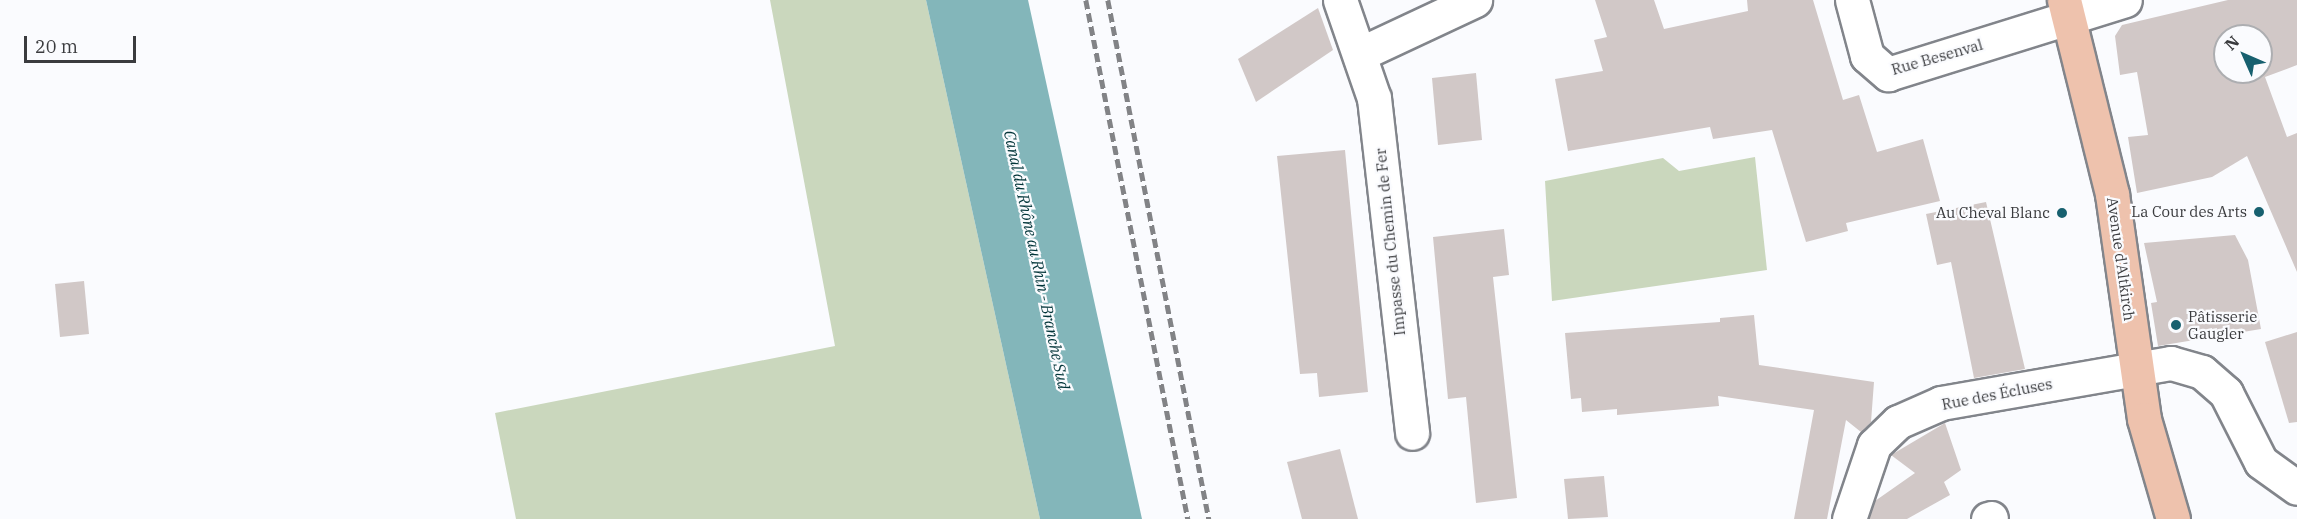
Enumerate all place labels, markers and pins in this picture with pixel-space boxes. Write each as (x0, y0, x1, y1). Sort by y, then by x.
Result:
place label: La Cour des Arts (2131, 203, 2247, 221)
place label: Au Cheval Blanc (1936, 204, 2050, 222)
marker: La Cour des Arts (2252, 205, 2266, 219)
marker: Au Cheval Blanc (2055, 206, 2069, 220)
place label: Pâtisserie Gaugler (2188, 307, 2257, 342)
marker: Pâtisserie Gaugler (2169, 318, 2183, 332)

